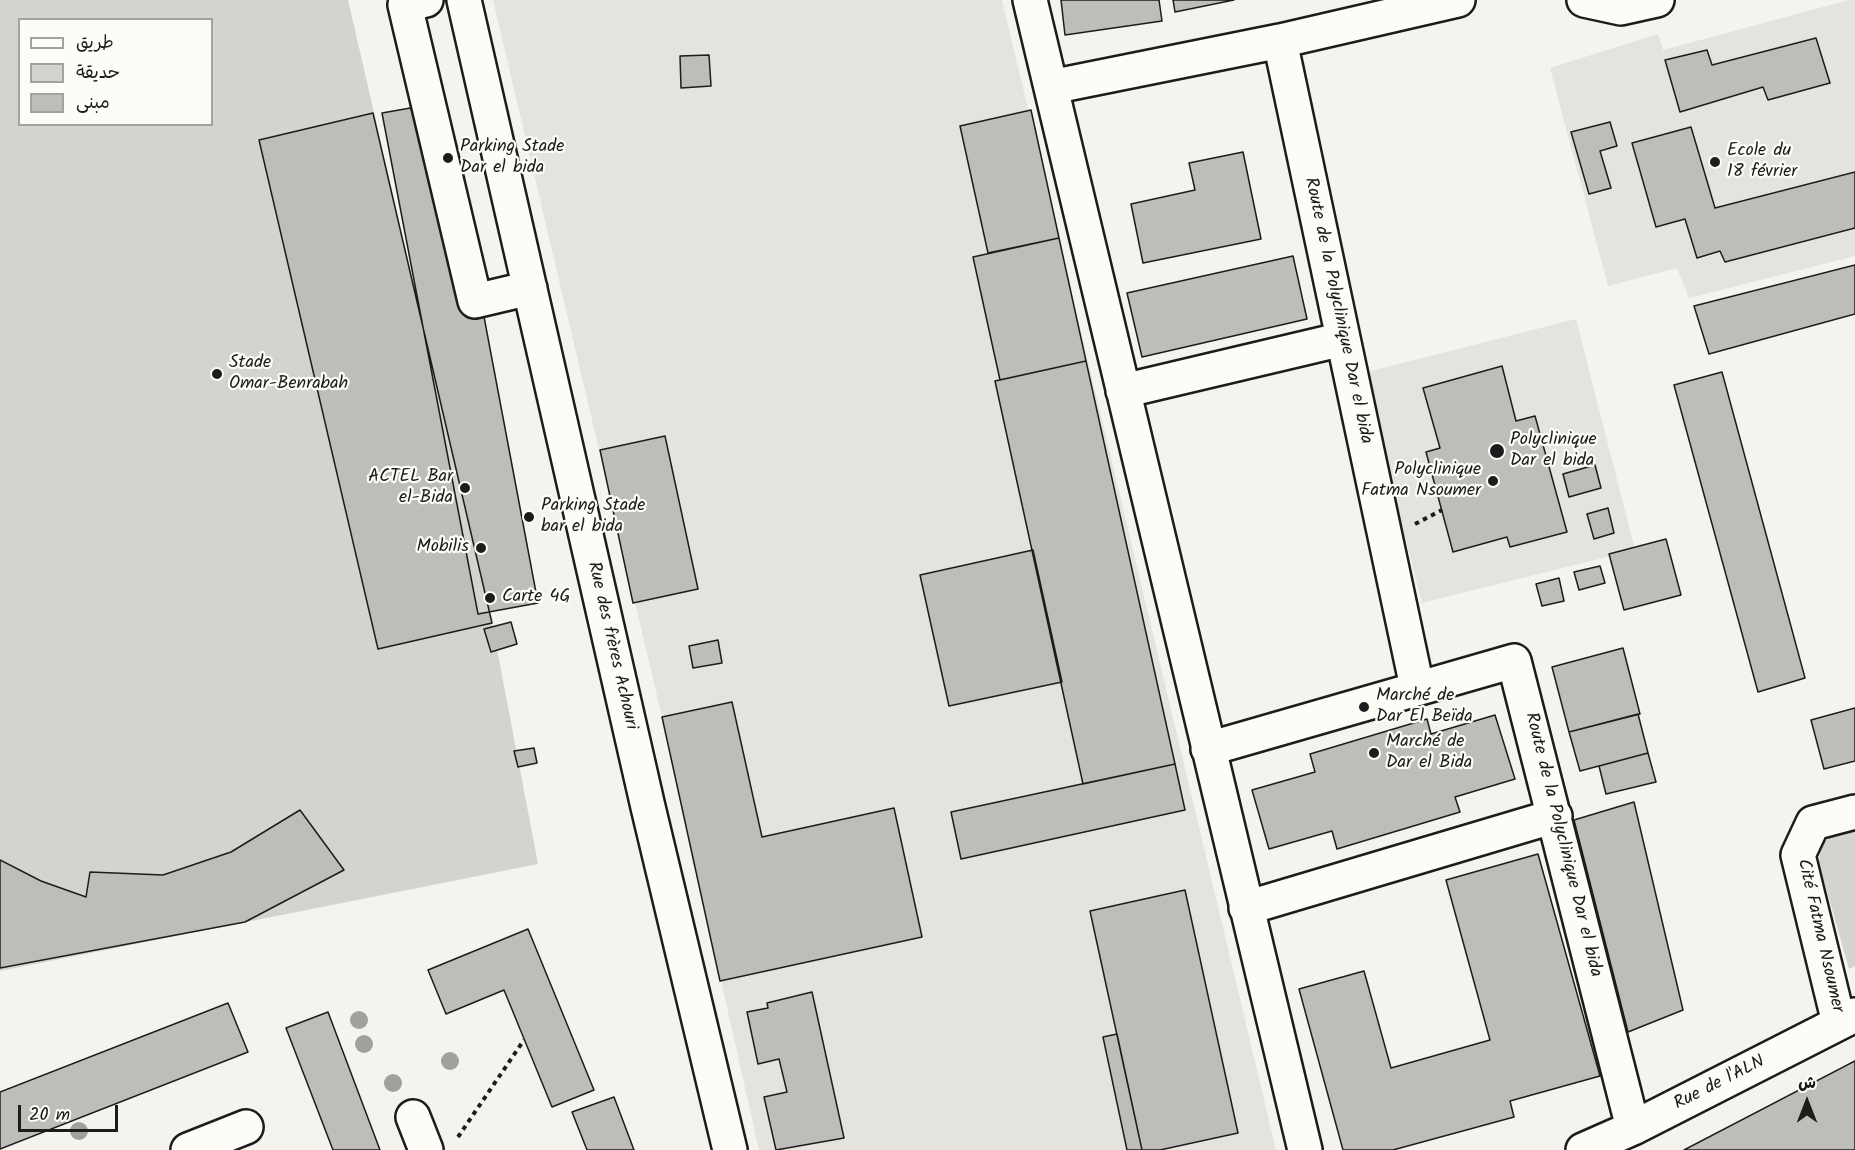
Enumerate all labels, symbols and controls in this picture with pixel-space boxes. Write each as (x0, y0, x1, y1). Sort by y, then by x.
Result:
legend (18, 18, 213, 126)
text: طريق (76, 29, 114, 58)
text: حديقة (76, 59, 120, 88)
text: مبنى (76, 89, 110, 118)
place label: Parking Stade Dar el bida (460, 137, 564, 180)
place label: Ecole du 18 février (1727, 141, 1797, 184)
marker: Parking Stade Dar el bida (441, 151, 455, 165)
marker: Ecole du 18 février (1708, 155, 1722, 169)
street label: Route de la Polyclinique Dar el bida (1298, 176, 1376, 446)
place label: Stade Omar-Benrabah (229, 353, 348, 395)
marker: Stade Omar-Benrabah (210, 367, 224, 381)
place label: Polyclinique Dar el bida (1510, 430, 1597, 472)
marker: Polyclinique Dar el bida (1488, 442, 1506, 460)
place label: Polyclinique Fatma Nsoumer (1361, 460, 1481, 502)
place label: ACTEL Bar el-Bida (368, 467, 453, 510)
marker: Polyclinique Fatma Nsoumer (1486, 474, 1500, 488)
marker: ACTEL Bar el-Bida (458, 481, 472, 495)
place label: Parking Stade bar el bida (541, 496, 645, 538)
marker: Parking Stade bar el bida (522, 510, 536, 524)
place label: Mobilis (417, 537, 469, 559)
marker: Mobilis (474, 541, 488, 555)
street label: Rue des frères Achouri (581, 560, 641, 732)
place label: Carte 4G (502, 587, 570, 609)
marker: Carte 4G (483, 591, 497, 605)
place label: Marché de Dar El Beïda (1376, 686, 1473, 728)
marker: Marché de Dar El Beïda (1357, 700, 1371, 714)
street label: Route de la Polyclinique Dar el bida (1519, 710, 1605, 980)
place label: Marché de Dar el Bida (1386, 732, 1472, 774)
marker: Marché de Dar el Bida (1367, 746, 1381, 760)
street label: Cité Fatma Nsoumer (1791, 857, 1847, 1015)
street label: Rue de l'ALN (1671, 1052, 1769, 1116)
text: ش (1798, 1071, 1816, 1096)
north arrow (1777, 1072, 1837, 1132)
scale bar (21, 1093, 122, 1131)
text: 20 m (29, 1101, 70, 1130)

